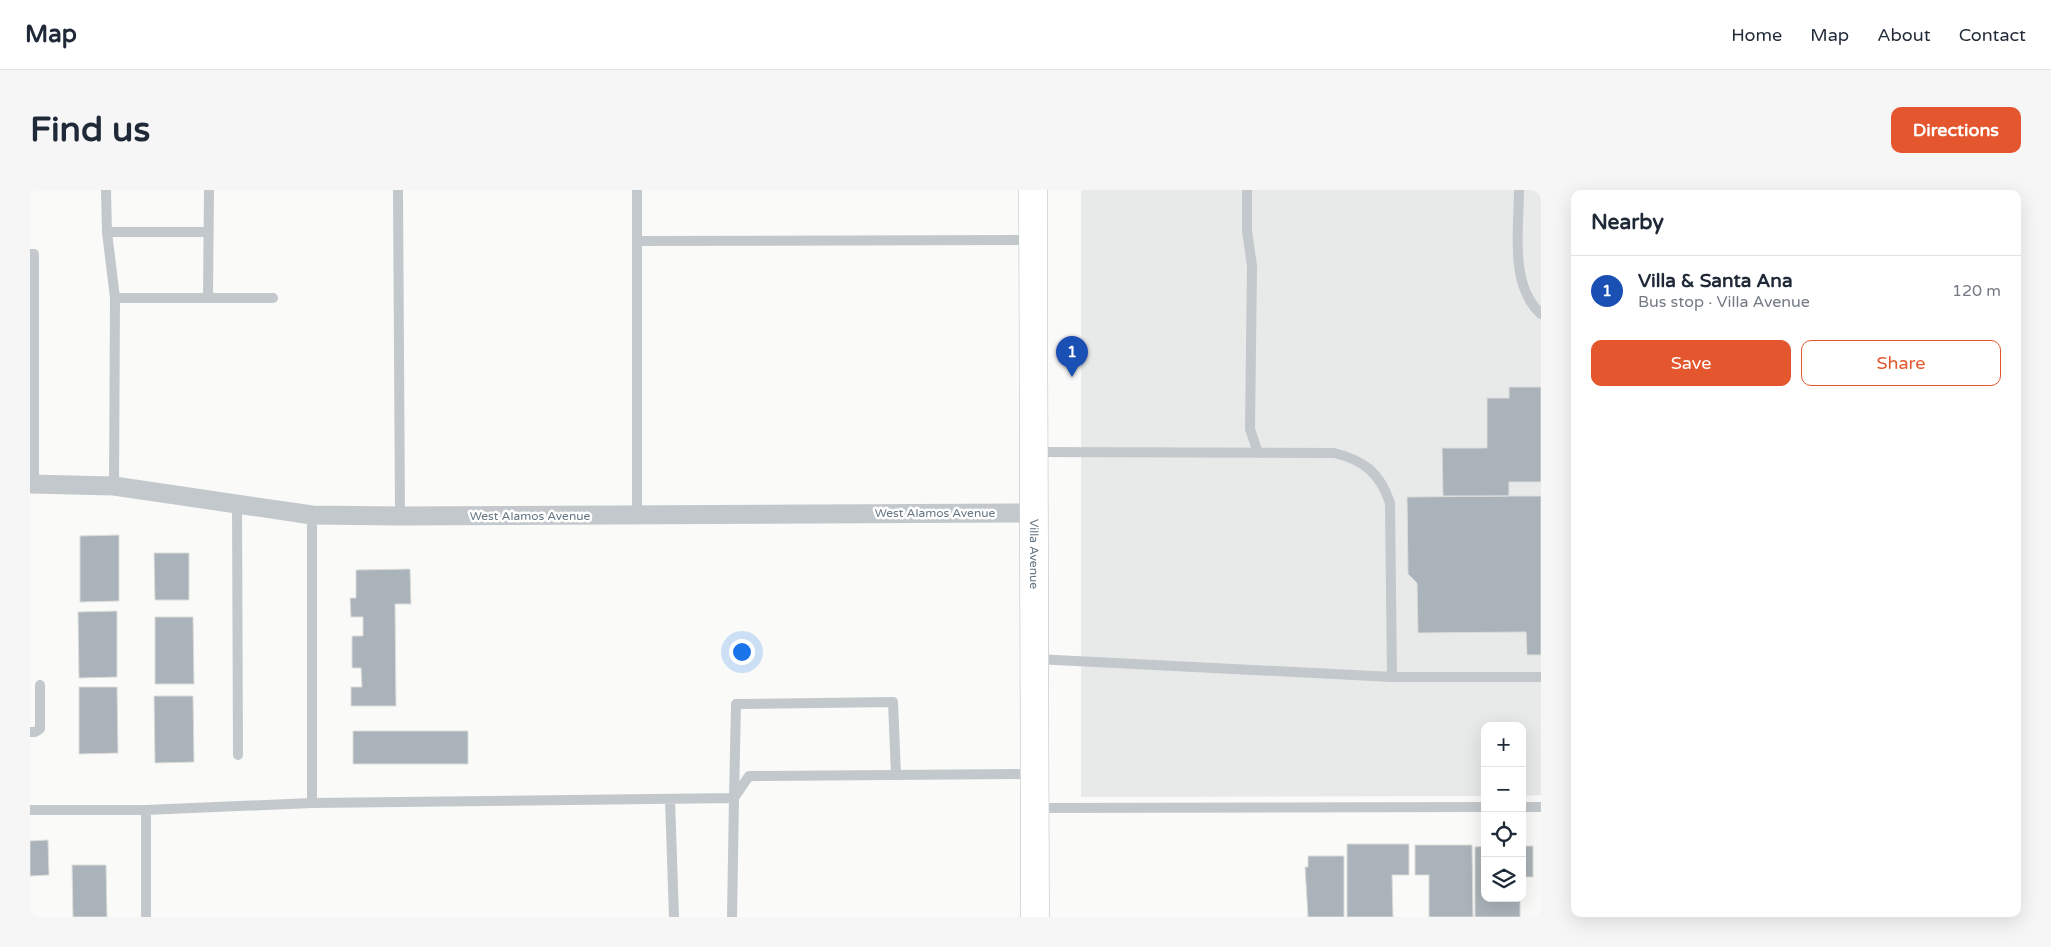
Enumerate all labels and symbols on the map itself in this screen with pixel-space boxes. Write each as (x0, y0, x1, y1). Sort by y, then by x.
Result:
pin: 1 (1056, 336, 1088, 377)
street label: West Alamos Avenue (875, 506, 995, 520)
street label: West Alamos Avenue (470, 509, 590, 523)
street label: Villa Avenue (1027, 519, 1041, 589)
your location (729, 639, 755, 665)

